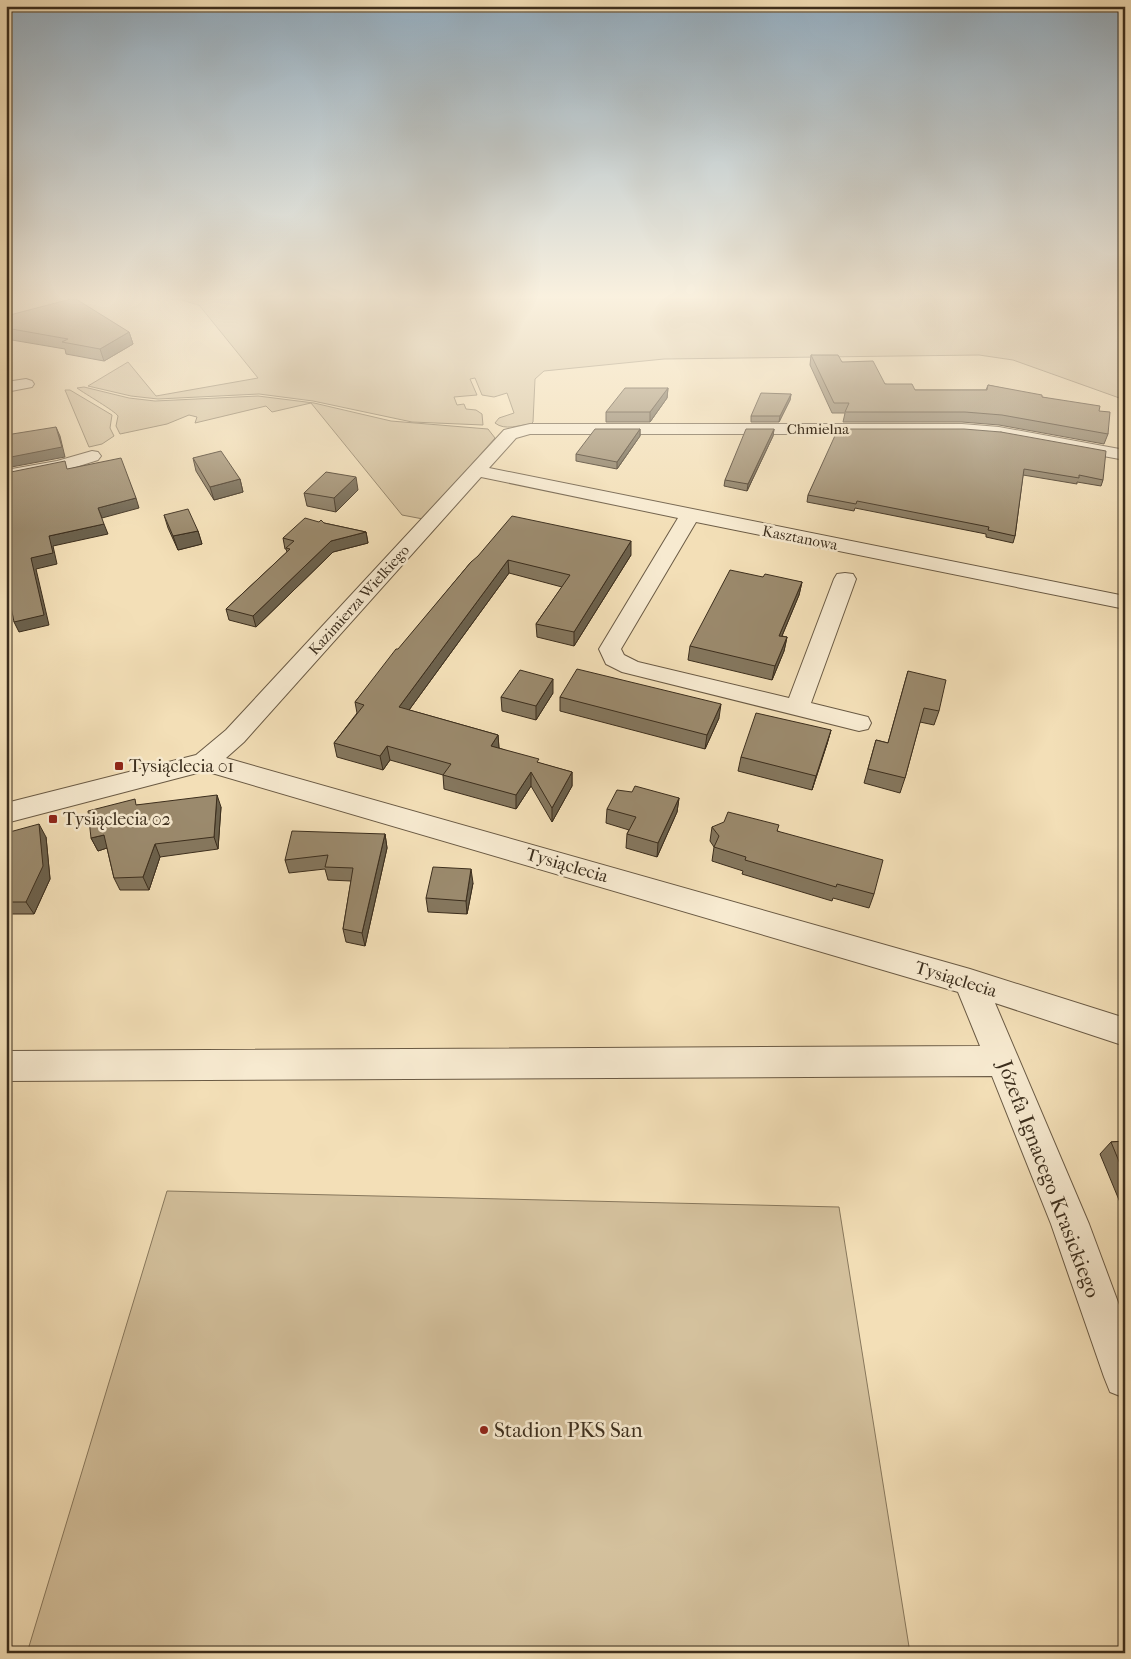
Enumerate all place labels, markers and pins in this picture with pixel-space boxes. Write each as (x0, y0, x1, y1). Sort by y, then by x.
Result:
place label: Tysiąclecia 01 (129, 756, 234, 777)
marker: Tysiąclecia 01 (113, 760, 125, 772)
place label: Tysiąclecia 02 (63, 809, 171, 830)
marker: Tysiąclecia 02 (47, 813, 59, 825)
place label: Stadion PKS San (494, 1418, 643, 1442)
marker: Stadion PKS San (478, 1424, 490, 1436)

